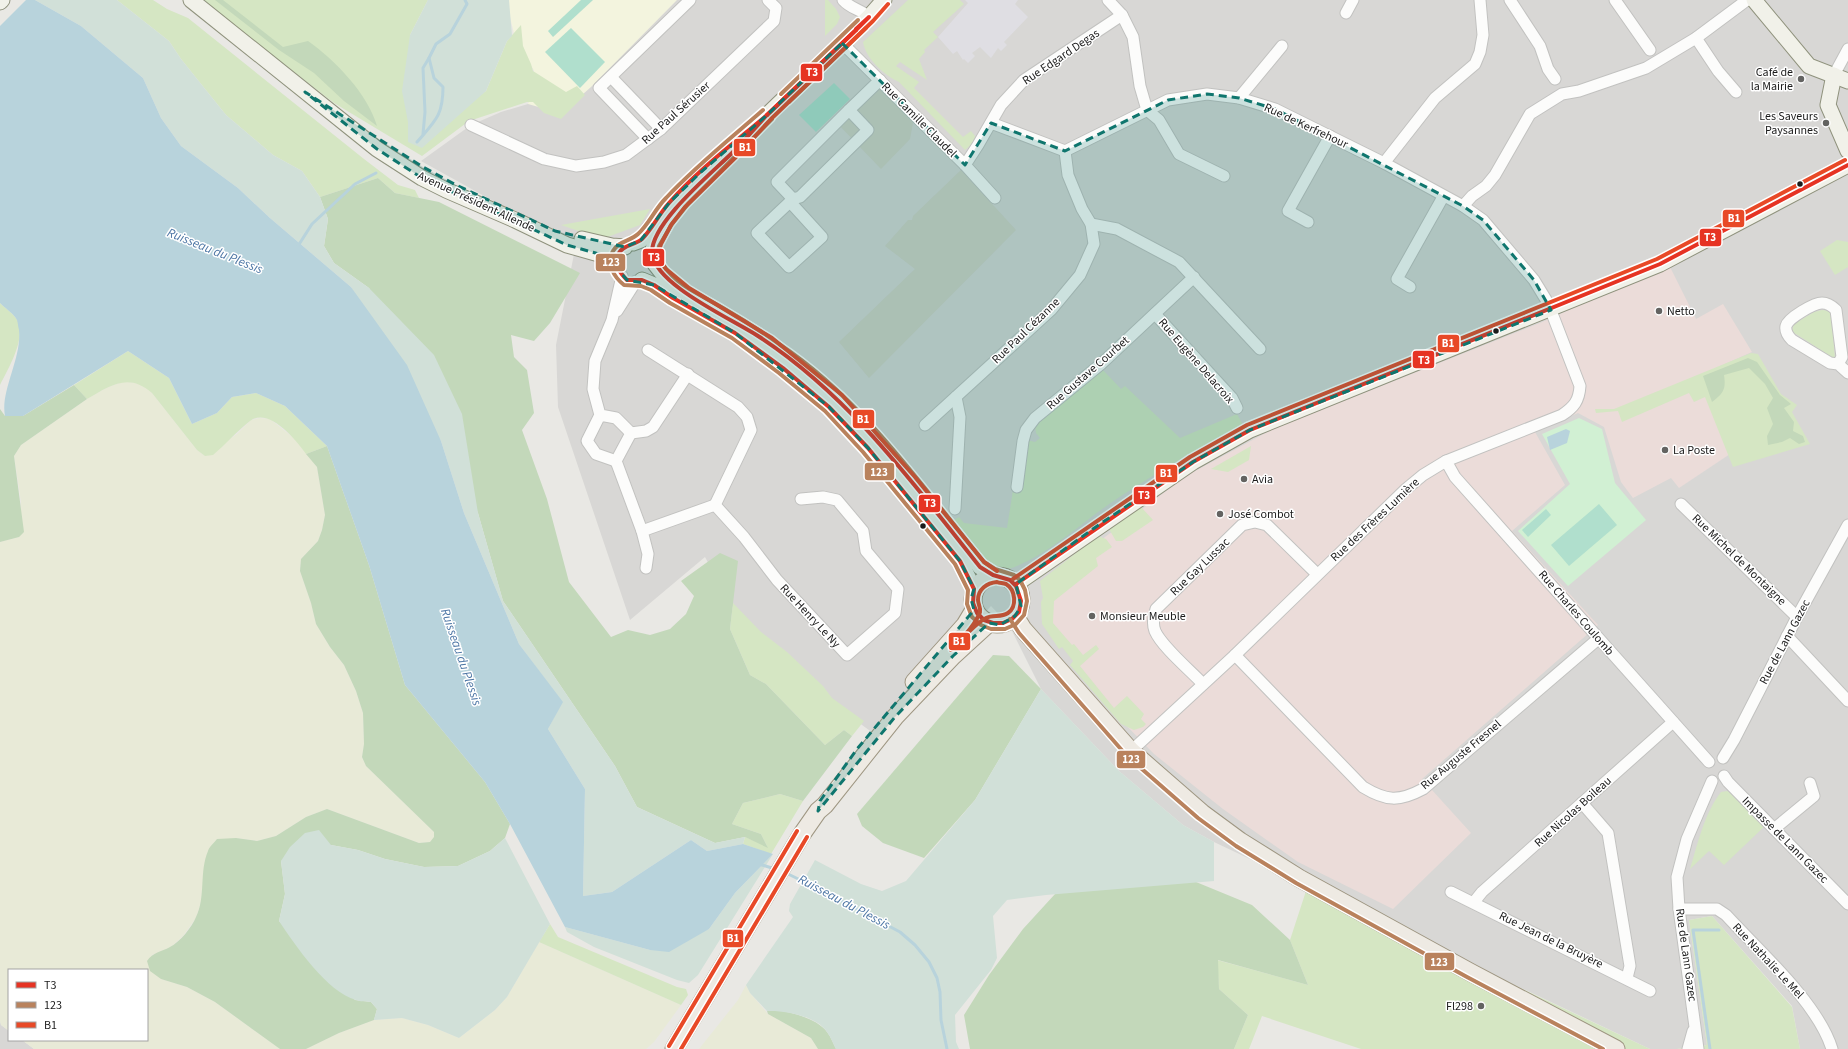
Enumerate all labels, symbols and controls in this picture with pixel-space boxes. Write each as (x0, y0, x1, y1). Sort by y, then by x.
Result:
street label: Rue Edgard Degas (1019, 25, 1103, 89)
line badge: T3 (800, 63, 823, 82)
place label: Café de la Mairie (1751, 64, 1793, 95)
text: T3 (806, 65, 818, 80)
marker: Café de la Mairie (1796, 74, 1806, 84)
street label: Rue Paul Sérusier (638, 77, 715, 148)
street label: Rue Camille Claudel (878, 79, 960, 161)
street label: Rue de Kerfrehour (1261, 99, 1352, 153)
place label: Les Saveurs Paysannes (1759, 108, 1818, 139)
marker: Les Saveurs Paysannes (1821, 118, 1831, 128)
line badge: B1 (733, 138, 756, 157)
text: B1 (739, 140, 751, 155)
street label: Avenue Président Allende (415, 167, 537, 237)
unlabelled marker (1795, 179, 1805, 189)
line badge: B1 (1722, 209, 1745, 228)
text: B1 (1728, 211, 1740, 226)
water label: Ruisseau du Plessis (164, 224, 266, 278)
line badge: T3 (1699, 228, 1722, 247)
text: T3 (1704, 230, 1716, 245)
line badge: T3 (642, 248, 665, 267)
text: T3 (648, 250, 660, 265)
line badge: 123 (595, 253, 626, 272)
text: 123 (602, 255, 620, 270)
street label: Rue Paul Cézanne (988, 294, 1064, 368)
place label: Netto (1667, 303, 1695, 320)
marker: Netto (1654, 306, 1664, 316)
street label: Rue Eugène Delacroix (1154, 315, 1238, 408)
unlabelled marker (1491, 326, 1501, 336)
street label: Rue Gustave Courbet (1043, 332, 1133, 414)
line badge: B1 (1437, 334, 1460, 353)
text: B1 (1442, 336, 1454, 351)
line badge: T3 (1412, 350, 1435, 369)
text: T3 (1418, 353, 1430, 368)
line badge: B1 (852, 409, 875, 429)
text: B1 (857, 412, 869, 427)
place label: La Poste (1673, 442, 1715, 459)
marker: La Poste (1660, 445, 1670, 455)
line badge: 123 (864, 462, 895, 481)
line badge: B1 (1155, 464, 1178, 483)
text: 123 (870, 465, 888, 480)
text: B1 (1160, 466, 1172, 481)
place label: Avia (1252, 471, 1273, 488)
marker: Avia (1239, 474, 1249, 484)
street label: Rue des Frères Lumière (1327, 474, 1423, 566)
line badge: T3 (1133, 486, 1156, 505)
text: T3 (1138, 488, 1150, 503)
line badge: T3 (918, 494, 941, 513)
text: T3 (924, 496, 936, 511)
place label: José Combot (1228, 506, 1294, 523)
marker: José Combot (1215, 509, 1225, 519)
street label: Rue Michel de Montaigne (1688, 510, 1790, 610)
unlabelled marker (918, 521, 928, 531)
street label: Rue Gay Lussac (1166, 534, 1234, 600)
street label: Rue Charles Coulomb (1534, 567, 1618, 660)
street label: Rue Henry Le Ny (776, 580, 844, 652)
street label: Rue de Lann Gazec (1755, 596, 1815, 687)
water label: Ruisseau du Plessis (436, 606, 486, 708)
place label: Monsieur Meuble (1100, 608, 1186, 625)
marker: Monsieur Meuble (1087, 611, 1097, 621)
line badge: B1 (948, 632, 971, 651)
text: B1 (953, 634, 965, 649)
street label: Rue Auguste Fresnel (1417, 716, 1505, 794)
line badge: 123 (1116, 750, 1146, 769)
text: 123 (1122, 752, 1140, 767)
street label: Rue Nicolas Boileau (1531, 773, 1615, 851)
street label: Impasse de Lann Gazec (1738, 793, 1833, 888)
water label: Ruisseau du Plessis (795, 870, 893, 934)
street label: Rue Jean de la Bruyère (1496, 907, 1606, 973)
street label: Rue de Lann Gazec (1671, 907, 1701, 1003)
street label: Rue Nathalie Le Mel (1728, 919, 1808, 1003)
line badge: B1 (722, 929, 744, 948)
text: B1 (727, 931, 739, 946)
line badge: 123 (1424, 952, 1455, 971)
text: 123 (1430, 955, 1448, 970)
legend (8, 969, 148, 1041)
text: T3 (44, 977, 56, 994)
text: 123 (44, 997, 62, 1014)
place label: Fl298 (1446, 998, 1473, 1015)
marker: Fl298 (1476, 1001, 1486, 1011)
text: B1 (44, 1017, 57, 1034)

